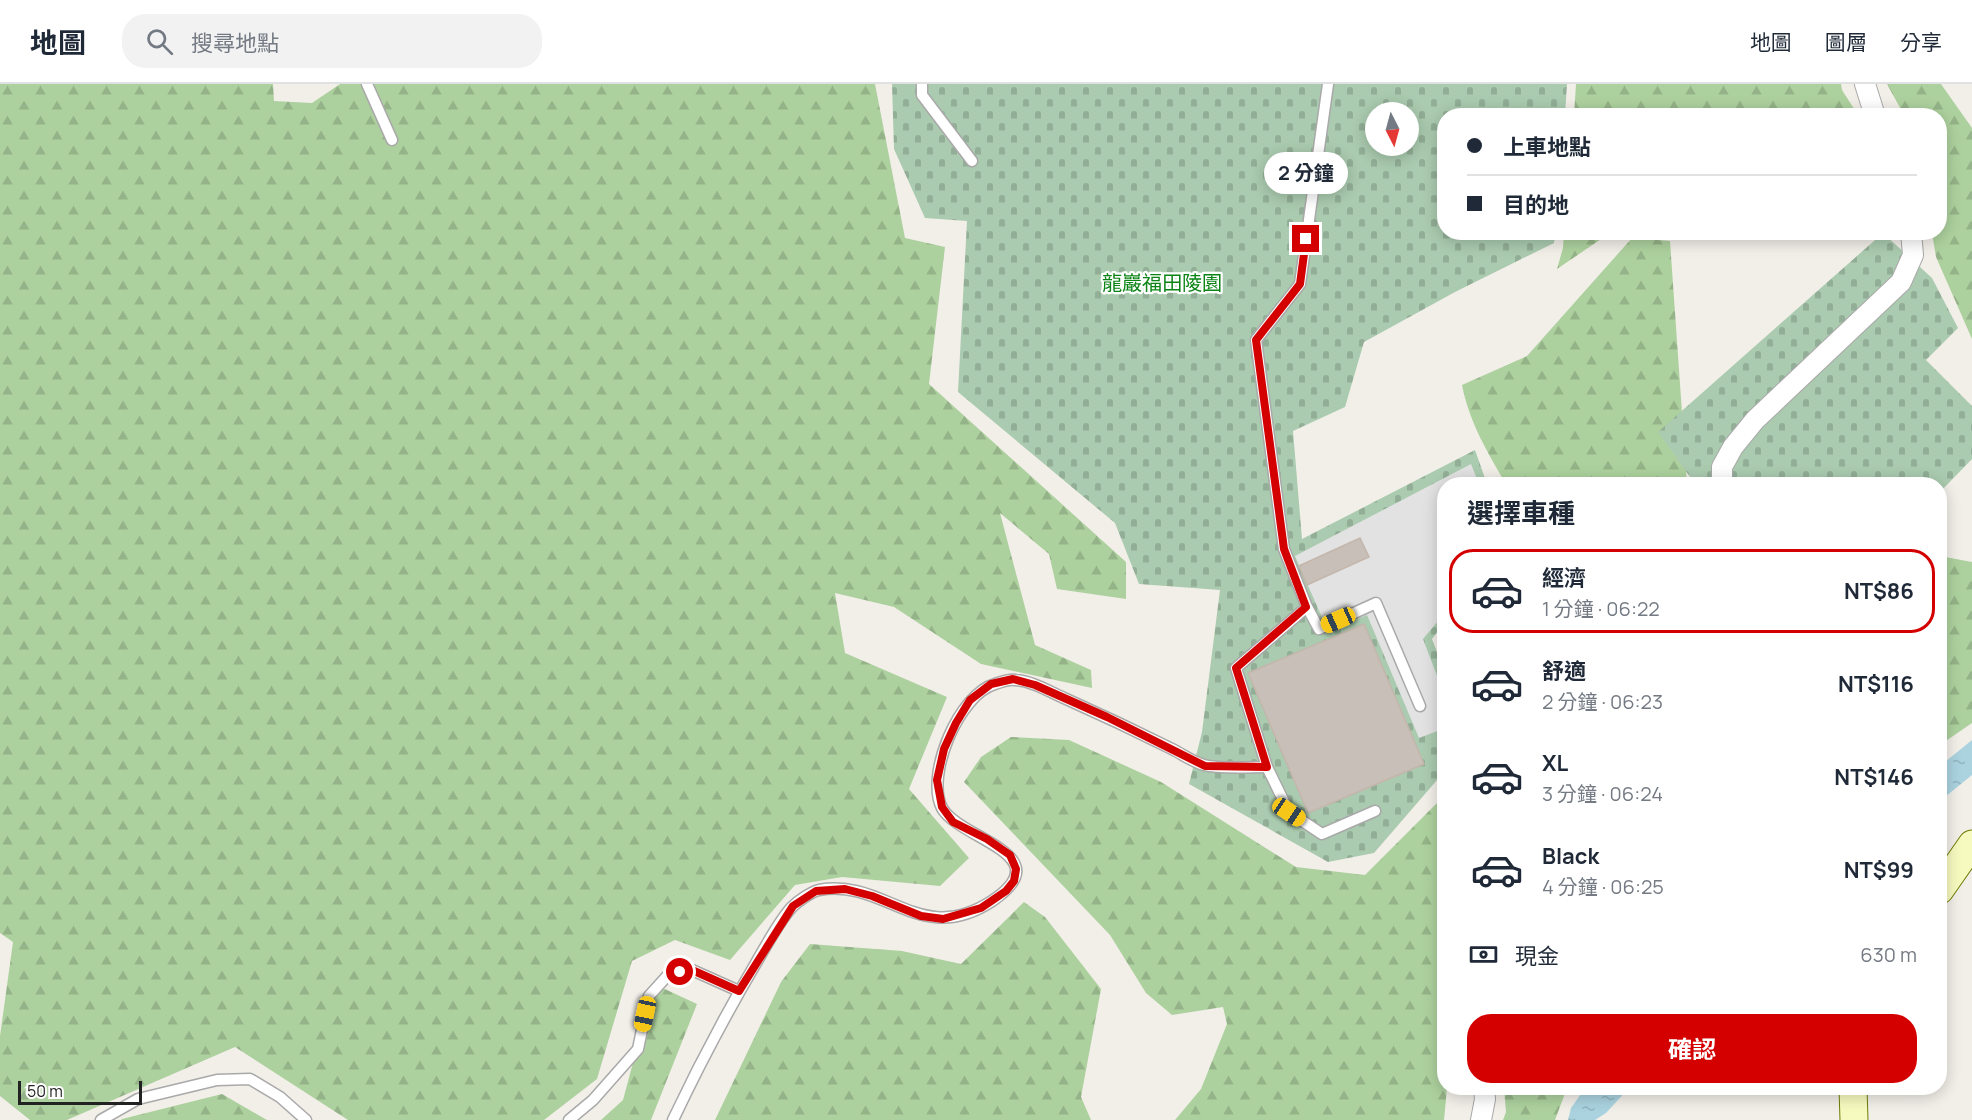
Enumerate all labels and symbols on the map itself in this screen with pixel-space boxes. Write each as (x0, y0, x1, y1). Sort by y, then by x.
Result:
north arrow (1365, 102, 1419, 156)
callout: 2 分鐘 (1264, 152, 1348, 194)
route end (1292, 225, 1319, 252)
park label: 龍巖福田陵園 (1102, 269, 1222, 296)
car (1318, 604, 1358, 636)
car (1269, 794, 1309, 830)
route start (666, 958, 693, 985)
car (632, 995, 658, 1033)
scale bar (18, 1078, 142, 1106)

